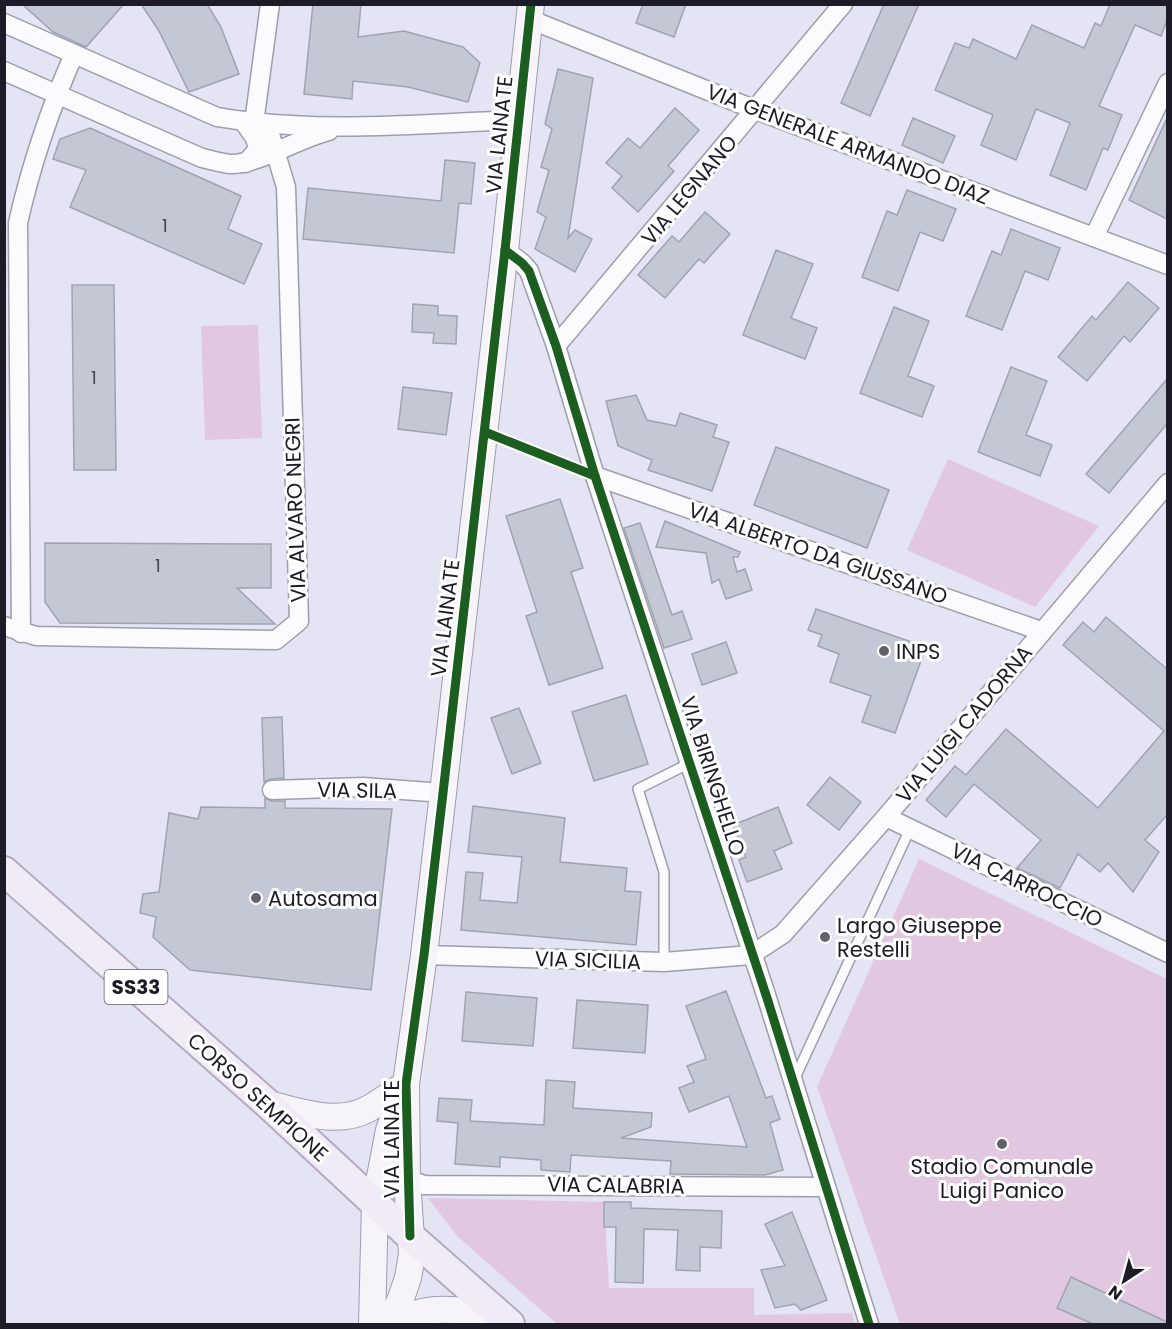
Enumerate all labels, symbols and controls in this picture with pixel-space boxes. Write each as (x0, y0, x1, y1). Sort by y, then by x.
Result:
street label: VIA LAINATE (478, 75, 520, 195)
street label: VIA GENERALE ARMANDO DIAZ (703, 77, 993, 211)
street label: VIA LEGNANO (634, 129, 744, 251)
house number: 1 (162, 213, 168, 238)
house number: 1 (91, 365, 97, 390)
street label: VIA ALVARO NEGRI (277, 417, 313, 603)
street label: VIA ALBERTO DA GIUSSANO (684, 495, 952, 611)
house number: 1 (155, 553, 161, 578)
street label: VIA LAINATE (423, 557, 467, 679)
place label: INPS (896, 637, 940, 666)
street label: VIA LUIGI CADORNA (889, 639, 1039, 809)
marker: INPS (877, 644, 891, 658)
street label: VIA BIRINGHELLO (674, 693, 752, 859)
street label: VIA SILA (317, 775, 397, 805)
street label: VIA CARROCCIO (946, 836, 1108, 934)
place label: Autosama (268, 884, 378, 913)
marker: Autosama (249, 891, 263, 905)
place label: Largo Giuseppe Restelli (837, 911, 1002, 964)
marker: Largo Giuseppe Restelli (818, 930, 832, 944)
street label: VIA SICILIA (534, 944, 642, 976)
road number: SS33 (104, 970, 168, 1004)
street label: CORSO SEMPIONE (181, 1026, 335, 1168)
street label: VIA LAINATE (377, 1080, 406, 1198)
marker: Stadio Comunale Luigi Panico (995, 1137, 1009, 1151)
place label: Stadio Comunale Luigi Panico (910, 1152, 1094, 1205)
street label: VIA CALABRIA (547, 1169, 685, 1201)
north arrow (1094, 1251, 1154, 1311)
text: N (1104, 1280, 1127, 1306)

